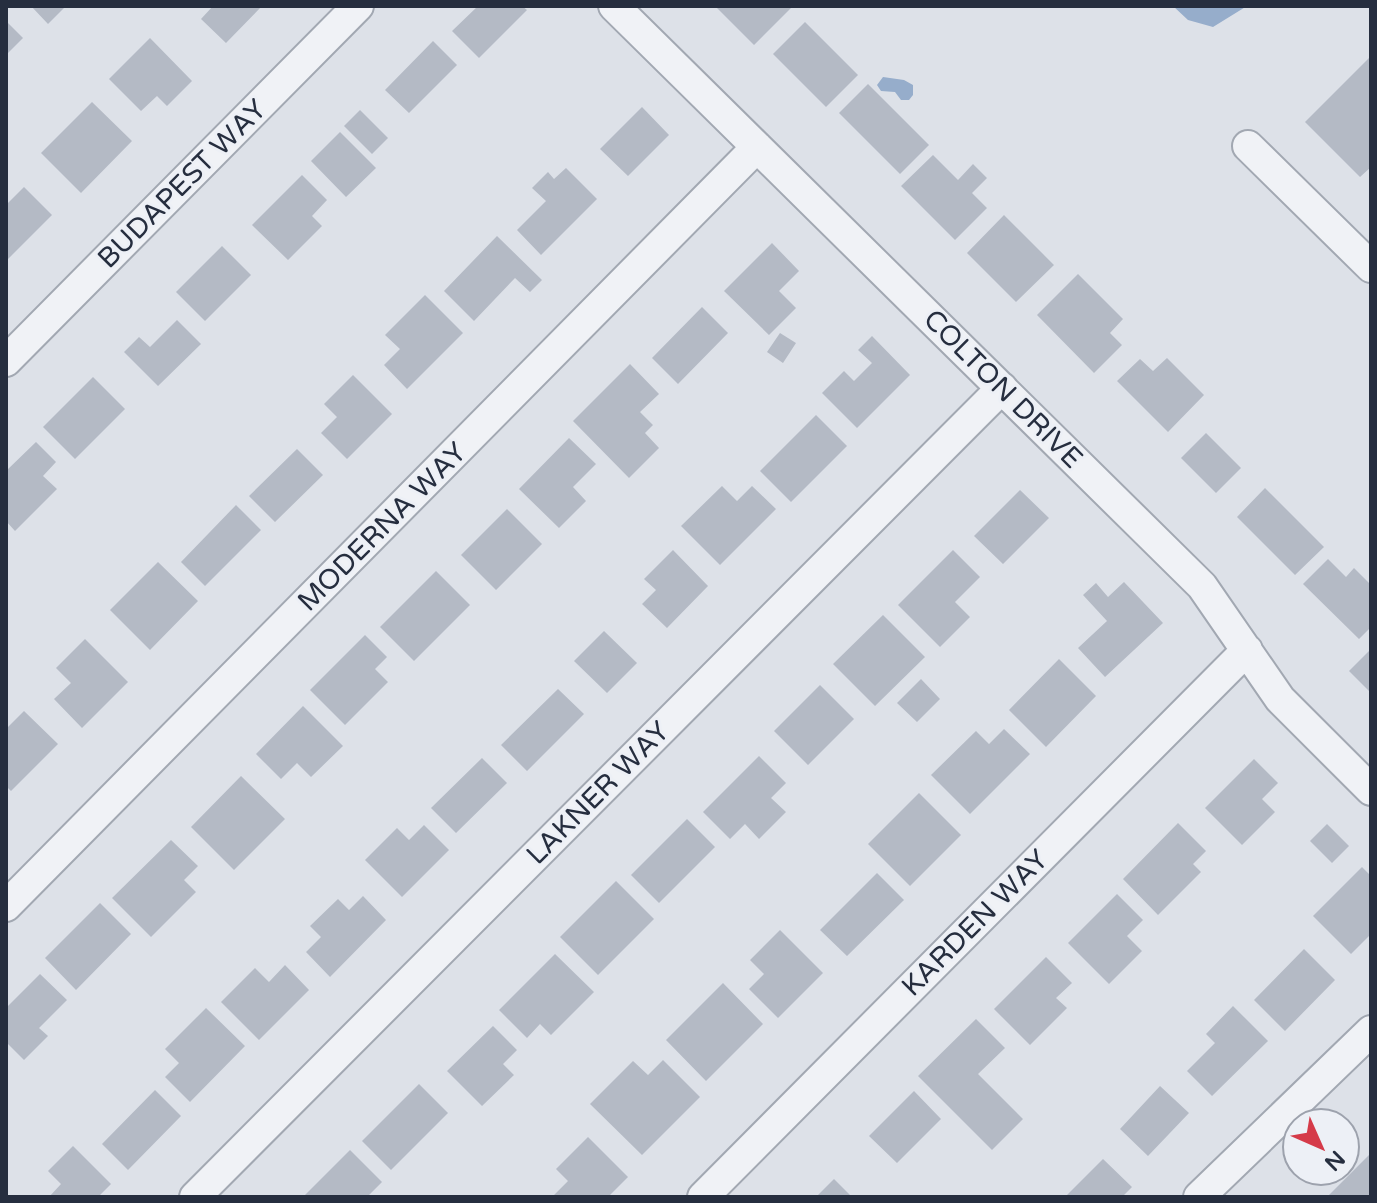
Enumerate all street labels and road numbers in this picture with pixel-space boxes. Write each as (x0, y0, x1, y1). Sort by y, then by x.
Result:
street label: BUDAPEST WAY (91, 92, 274, 275)
street label: COLTON DRIVE (916, 302, 1090, 476)
street label: MODERNA WAY (291, 435, 474, 618)
street label: LAKNER WAY (519, 714, 677, 872)
street label: KARDEN WAY (895, 843, 1055, 1003)

